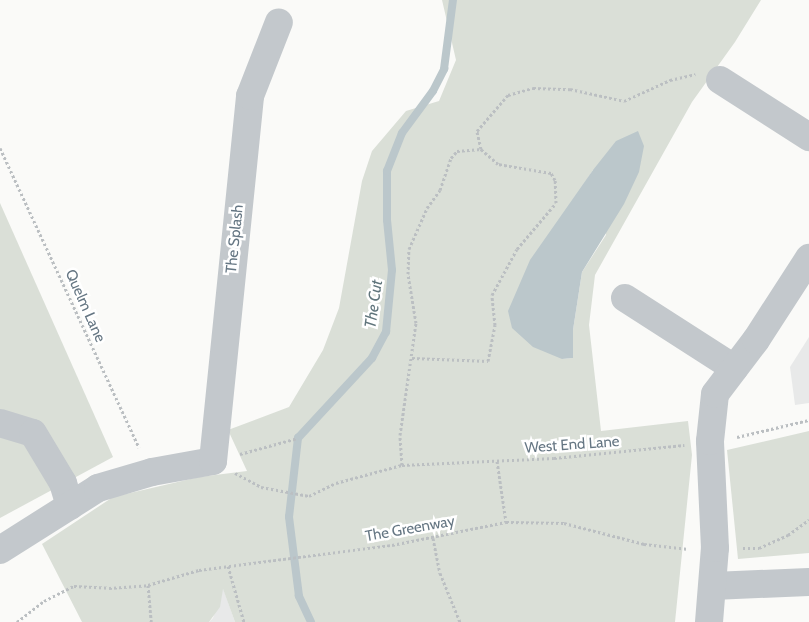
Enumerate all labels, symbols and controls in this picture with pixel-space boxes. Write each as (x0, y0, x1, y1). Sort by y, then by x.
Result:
street label: The Splash (222, 204, 248, 274)
street label: Quelm Lane (61, 267, 109, 345)
water label: The Cut (361, 279, 387, 329)
street label: West End Lane (524, 433, 620, 457)
street label: The Greenway (364, 512, 456, 546)

